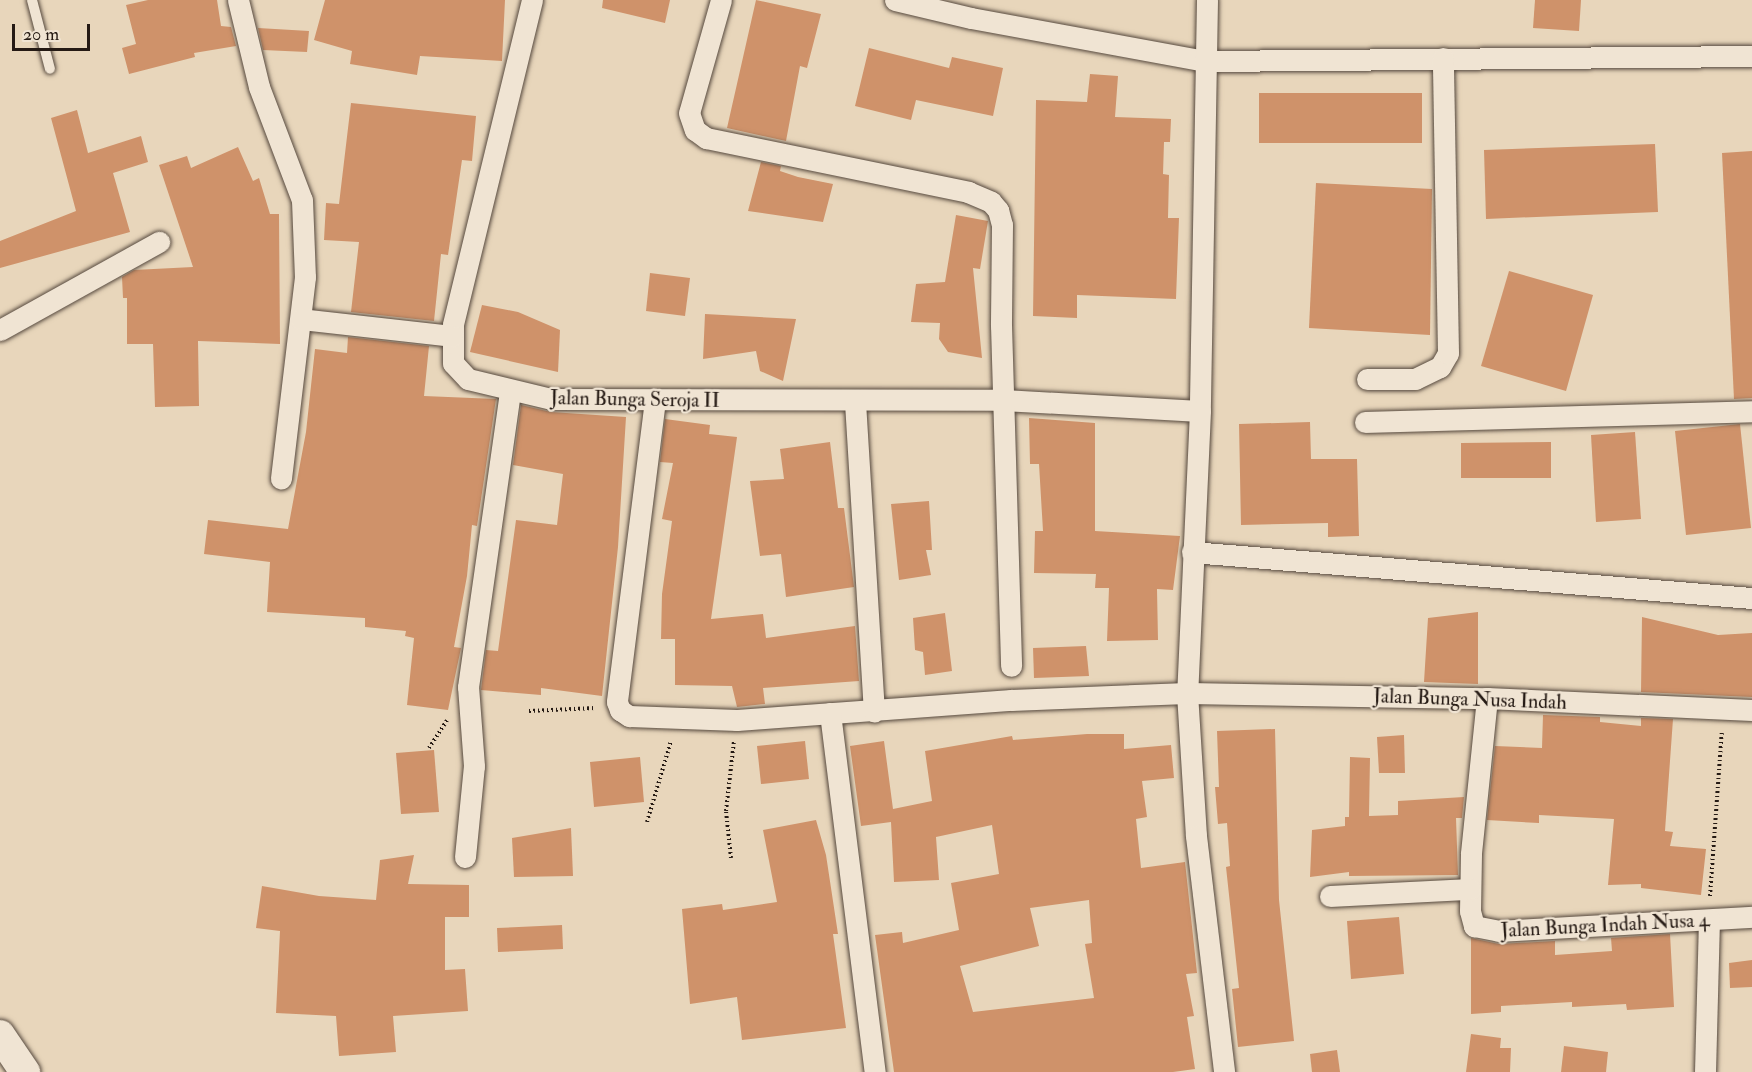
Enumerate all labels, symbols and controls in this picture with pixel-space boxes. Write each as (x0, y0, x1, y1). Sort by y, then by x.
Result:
scale bar (15, 12, 93, 50)
text: 20 m (23, 23, 59, 46)
street label: Jalan Bunga Seroja II (550, 386, 720, 412)
street label: Jalan Bunga Nusa Indah (1373, 684, 1567, 714)
street label: Jalan Bunga Indah Nusa 4 (1500, 908, 1710, 942)

